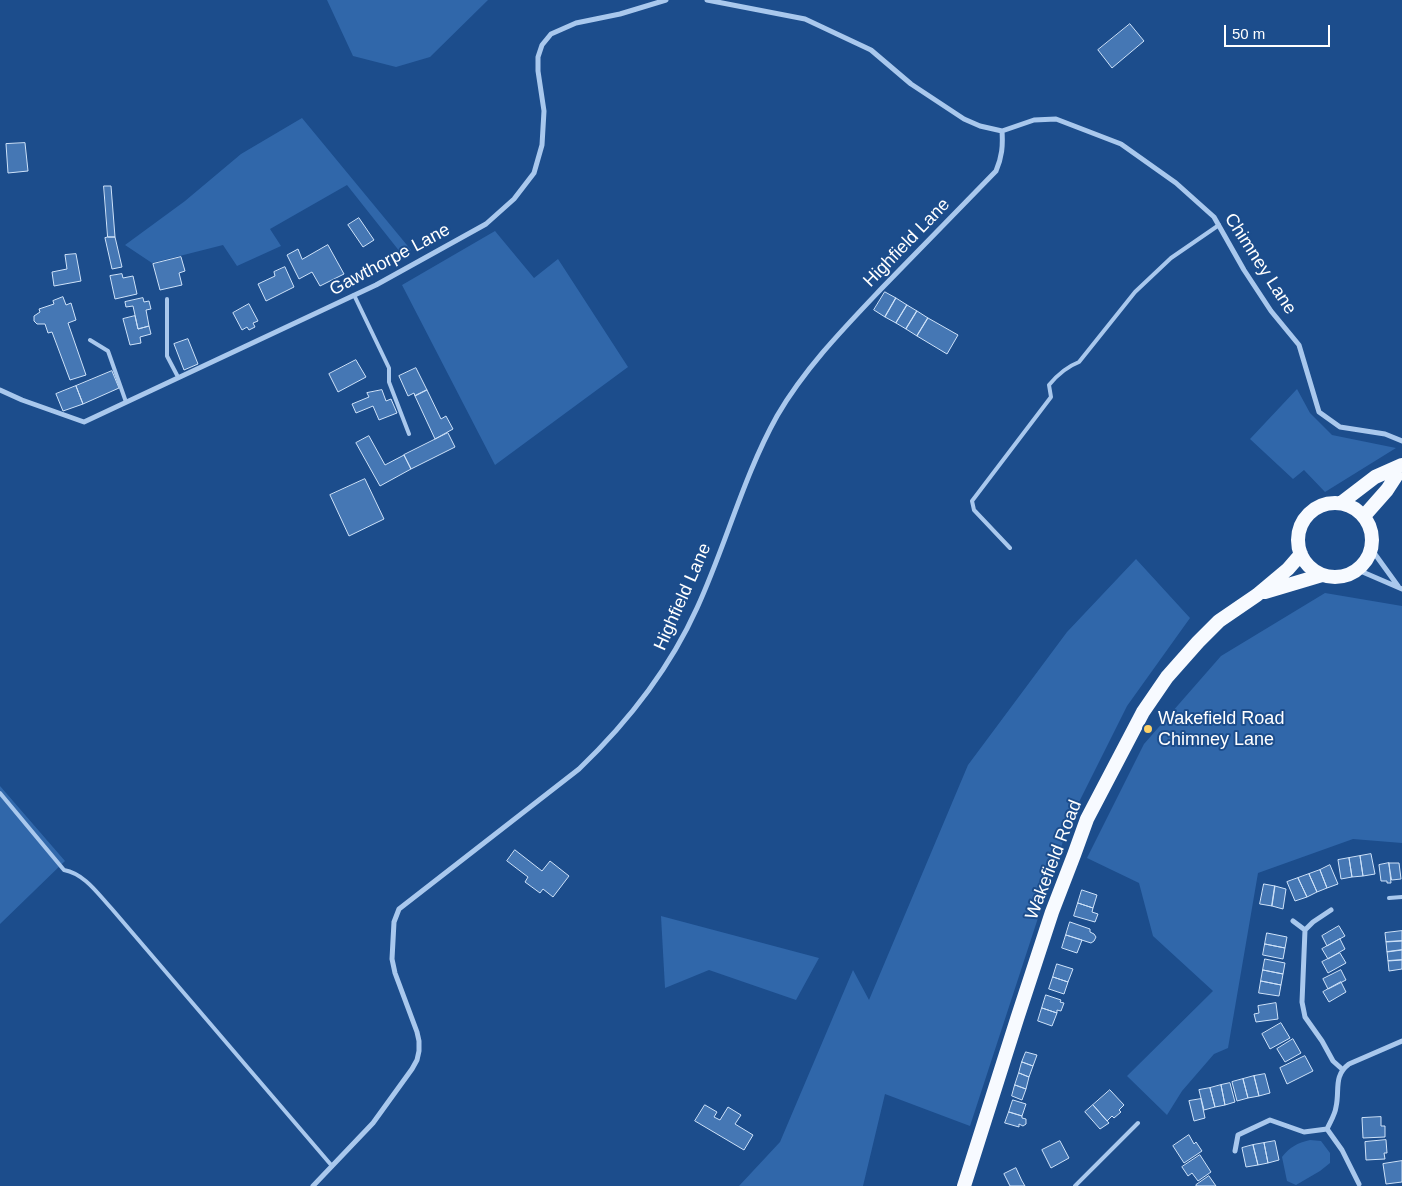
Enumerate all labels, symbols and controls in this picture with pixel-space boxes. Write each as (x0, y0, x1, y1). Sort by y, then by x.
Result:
scale bar (1227, 15, 1333, 47)
text: 50 m (1232, 25, 1265, 42)
street label: Highfield Lane (859, 194, 955, 292)
street label: Chimney Lane (1219, 209, 1301, 319)
street label: Gawthorpe Lane (326, 219, 454, 301)
street label: Highfield Lane (650, 540, 716, 654)
place label: Wakefield Road Chimney Lane (1158, 708, 1284, 751)
marker: Wakefield Road Chimney Lane (1142, 723, 1154, 735)
street label: Wakefield Road (1021, 797, 1087, 923)

